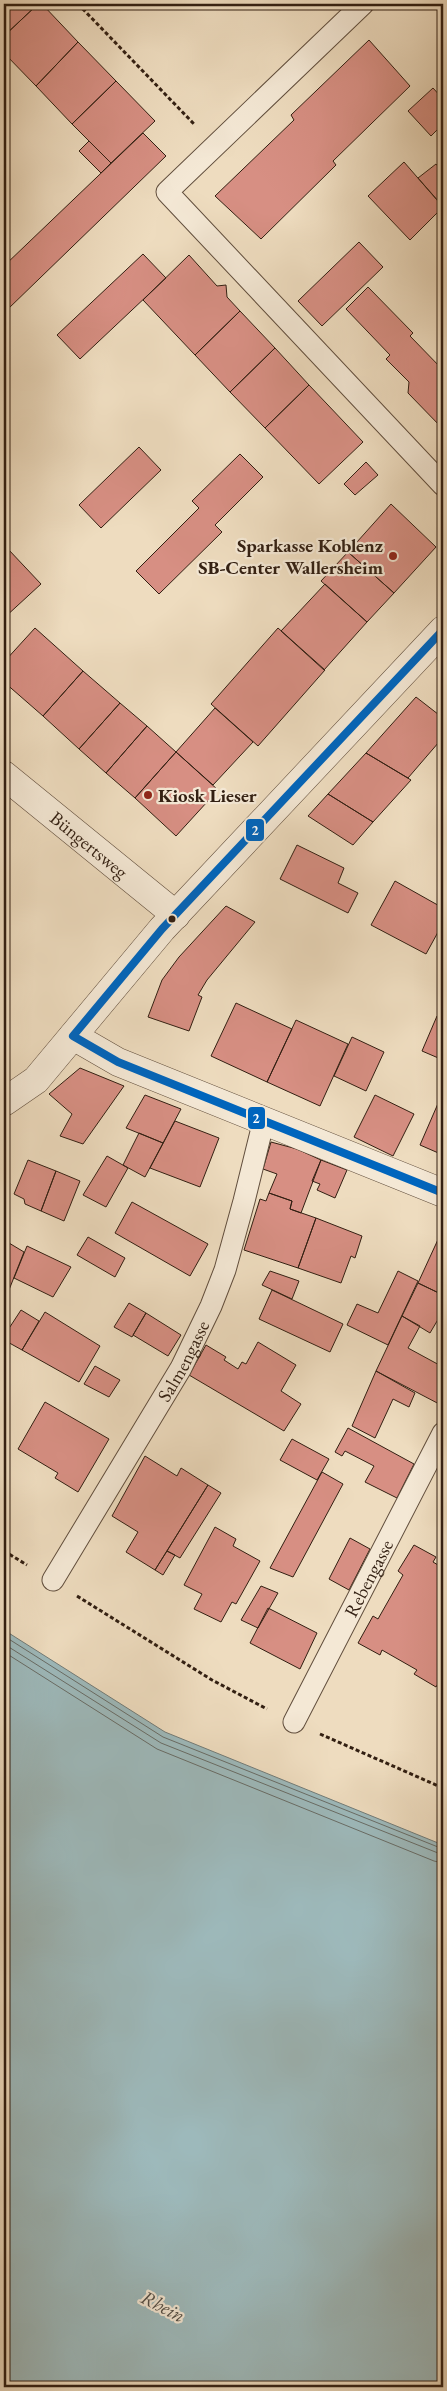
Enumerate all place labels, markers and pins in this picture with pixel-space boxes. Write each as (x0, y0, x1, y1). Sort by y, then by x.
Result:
place label: Sparkasse Koblenz SB-Center Wallersheim (198, 533, 384, 580)
marker: Sparkasse Koblenz SB-Center Wallersheim (387, 550, 399, 562)
place label: Kiosk Lieser (158, 783, 257, 808)
marker: Kiosk Lieser (142, 789, 154, 801)
unlabelled marker (167, 914, 177, 924)

